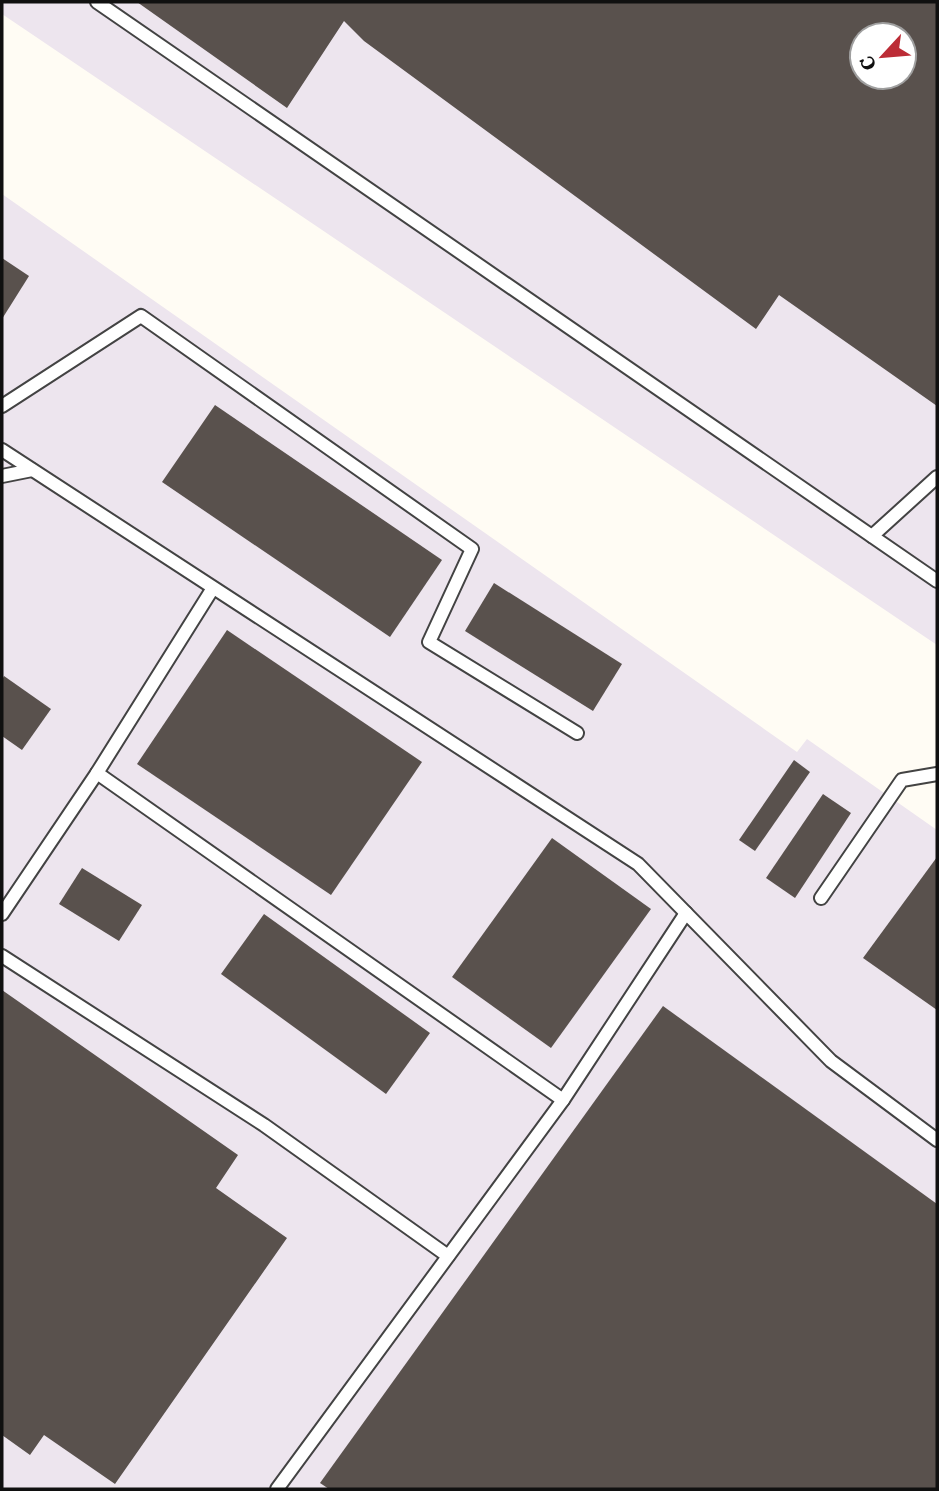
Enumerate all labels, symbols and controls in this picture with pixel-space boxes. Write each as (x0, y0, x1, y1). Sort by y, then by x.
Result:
north arrow (848, 21, 918, 91)
text: С (855, 52, 881, 74)

